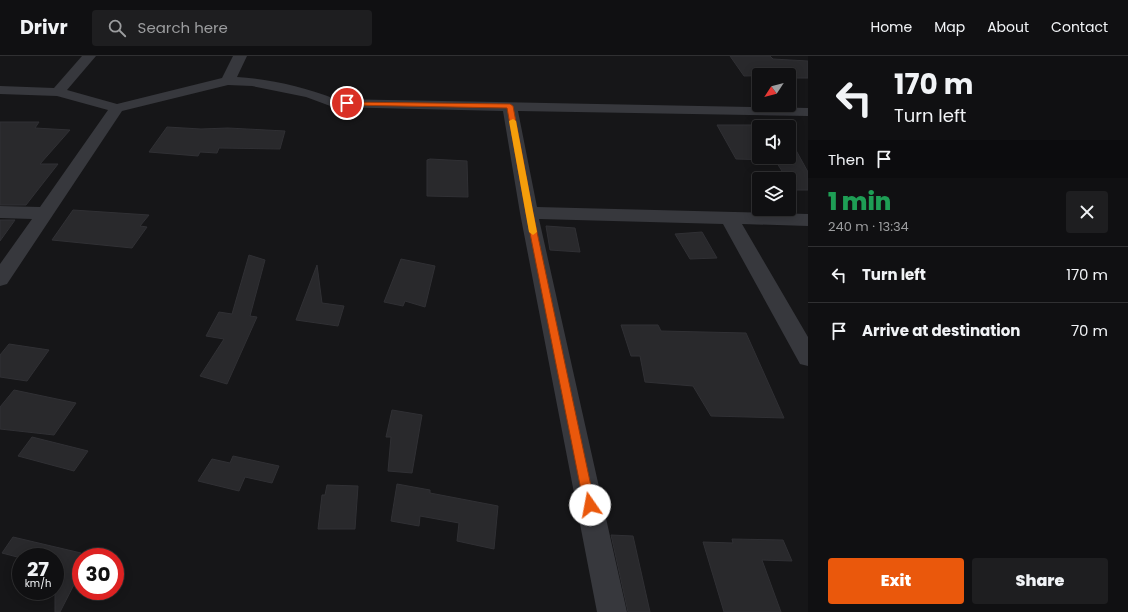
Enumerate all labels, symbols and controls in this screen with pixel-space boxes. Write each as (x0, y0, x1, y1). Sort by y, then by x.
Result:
search box (92, 10, 372, 46)
text: Drivr (20, 14, 68, 41)
icon: search (106, 17, 128, 39)
text: Search here (138, 17, 228, 38)
text: Home (870, 17, 912, 37)
text: Map (934, 17, 965, 37)
text: About (987, 17, 1029, 37)
text: Contact (1051, 17, 1108, 37)
text: 170 m (894, 65, 973, 104)
north arrow (752, 68, 796, 112)
map controls (752, 68, 796, 216)
icon: left (828, 72, 880, 124)
pin (330, 86, 364, 120)
icon: arrive (336, 92, 358, 114)
text: Turn left (894, 103, 966, 128)
button: sound (752, 120, 796, 164)
icon: arrive (873, 148, 895, 170)
text: Then (828, 149, 865, 170)
button: layers (752, 172, 796, 216)
text: 1 min (828, 185, 891, 218)
button: close (1066, 191, 1108, 233)
text: 240 m · 13:34 (828, 217, 909, 236)
icon: left (828, 264, 850, 286)
text: Turn left (862, 264, 926, 285)
text: 170 m (1066, 264, 1108, 285)
icon: arrive (828, 320, 850, 342)
text: Arrive at destination (862, 320, 1020, 341)
text: 70 m (1071, 320, 1108, 341)
position arrow (569, 484, 611, 526)
speed limit sign: 30 (72, 548, 124, 600)
text: 27 (27, 555, 49, 583)
button: Exit (828, 558, 964, 604)
button: Share (972, 558, 1108, 604)
text: km/h (25, 576, 51, 591)

